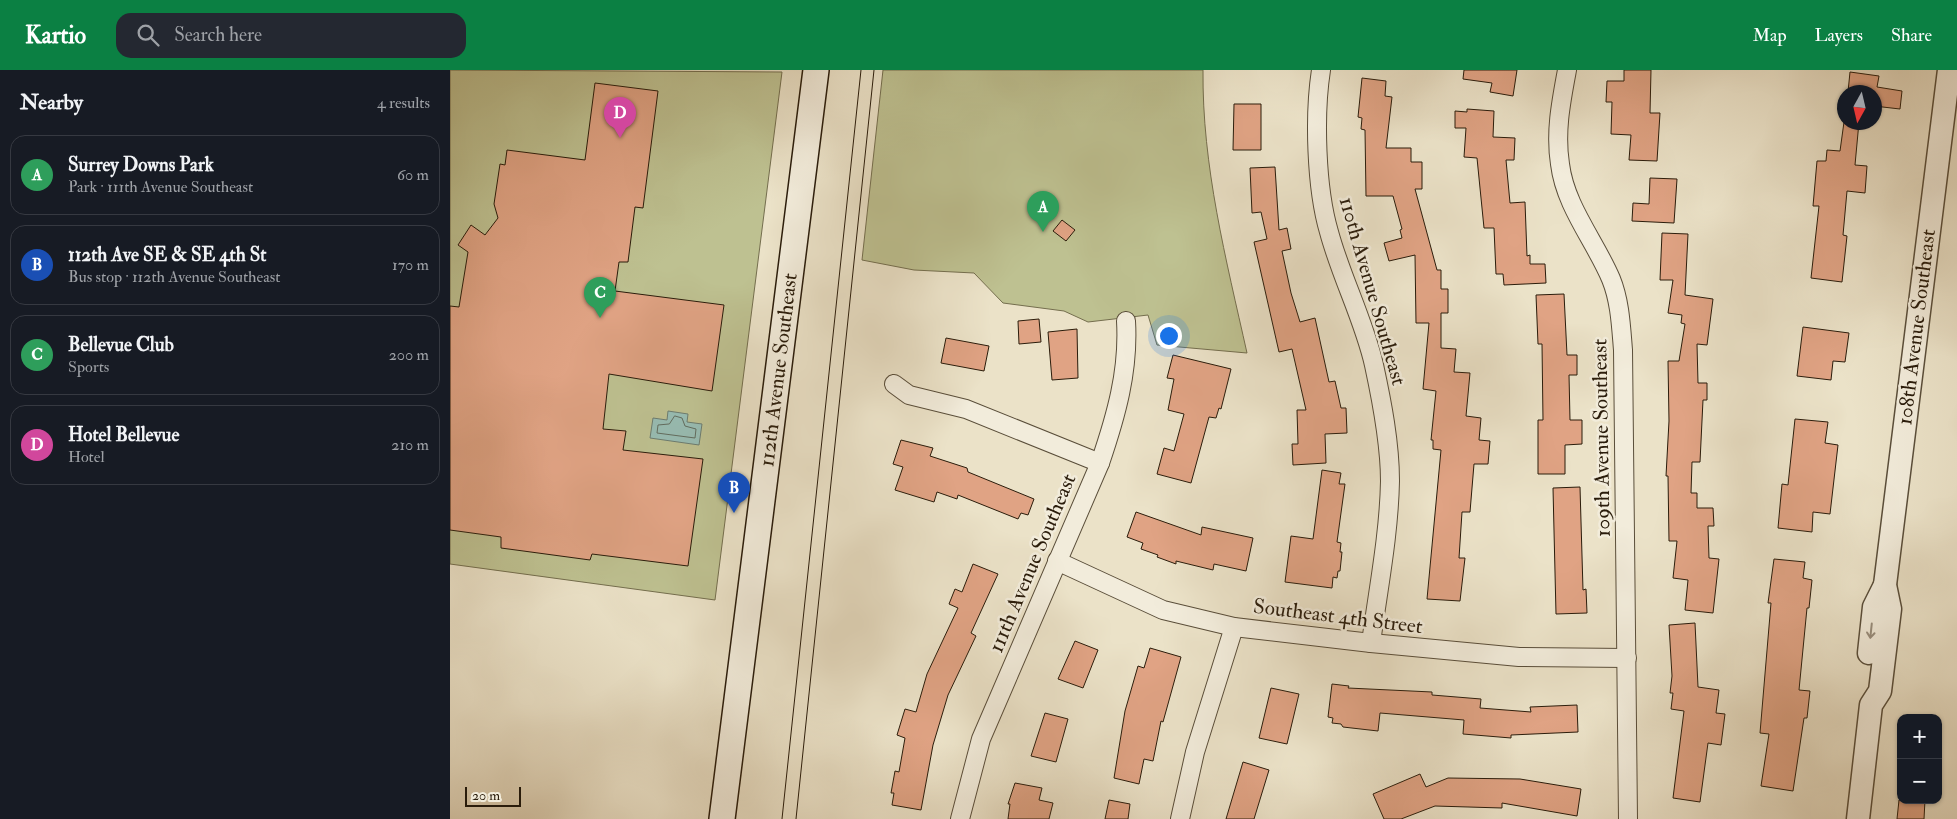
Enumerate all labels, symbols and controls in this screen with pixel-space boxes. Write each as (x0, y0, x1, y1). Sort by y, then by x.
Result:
search box (116, 13, 466, 58)
text: Kartio (25, 20, 86, 51)
icon: search (134, 21, 162, 49)
text: Search here (174, 23, 262, 47)
text: Map (1753, 24, 1787, 47)
text: Layers (1815, 24, 1863, 47)
text: Share (1891, 24, 1932, 47)
north arrow (1837, 85, 1882, 130)
text: Nearby (20, 89, 83, 116)
text: 4 results (377, 93, 430, 113)
pin: D (604, 97, 636, 138)
text: Surrey Downs Park (68, 153, 214, 177)
text: A (32, 165, 42, 185)
text: 60 m (397, 165, 429, 185)
text: Park · 111th Avenue Southeast (68, 177, 253, 197)
pin: A (1027, 191, 1059, 232)
street label: 110th Avenue Southeast (1333, 194, 1412, 389)
street label: 108th Avenue Southeast (1891, 227, 1942, 427)
text: 112th Ave SE & SE 4th St (68, 243, 266, 267)
text: B (32, 255, 42, 275)
text: 170 m (392, 255, 429, 275)
text: Bus stop · 112th Avenue Southeast (68, 267, 280, 287)
street label: 112th Avenue Southeast (753, 271, 804, 468)
pin: C (584, 277, 616, 318)
your location (1156, 323, 1182, 349)
text: Bellevue Club (68, 333, 174, 357)
street label: 109th Avenue Southeast (1586, 338, 1617, 537)
text: C (31, 345, 43, 365)
text: 200 m (389, 345, 429, 365)
text: Sports (68, 357, 109, 377)
text: Hotel Bellevue (68, 423, 179, 447)
text: D (30, 435, 44, 455)
text: 210 m (391, 435, 429, 455)
text: Hotel (68, 447, 105, 467)
street label: 111th Avenue Southeast (983, 469, 1082, 657)
pin: B (718, 472, 750, 513)
street label: Southeast 4th Street (1252, 593, 1424, 640)
one-way arrow (1866, 622, 1876, 638)
map controls (1897, 714, 1942, 804)
button: + (1897, 714, 1942, 759)
button: − (1897, 759, 1942, 804)
scale bar (465, 784, 521, 807)
text: 20 m (472, 787, 500, 804)

